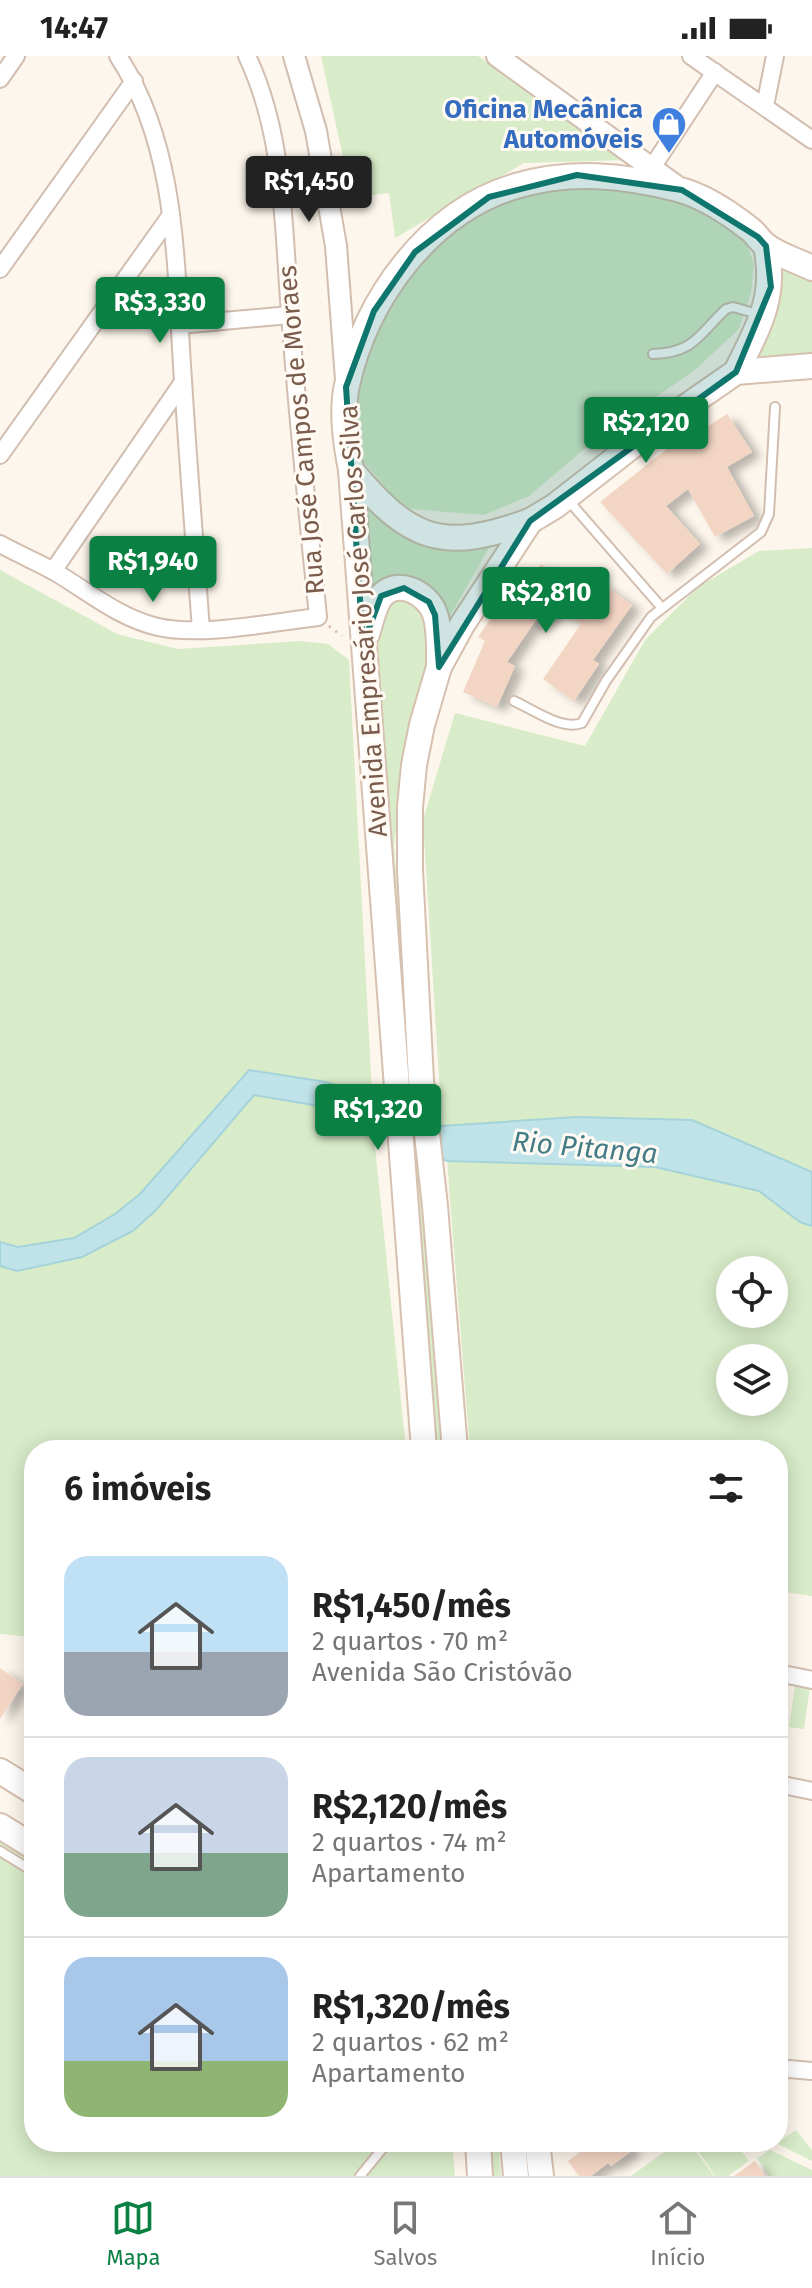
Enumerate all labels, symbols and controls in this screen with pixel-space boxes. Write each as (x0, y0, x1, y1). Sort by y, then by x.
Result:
text: 14:47 (40, 10, 108, 46)
place label: Oficina Mecânica Automóveis (444, 94, 643, 155)
shop icon: Oficina Mecânica Automóveis (650, 105, 688, 155)
pin: R$1,450 (235, 156, 383, 224)
text: R$1,450 (264, 166, 354, 197)
street label: Rua José Campos de Moraes (272, 264, 331, 596)
pin: R$3,330 (86, 277, 234, 345)
text: R$3,330 (114, 287, 206, 318)
pin: R$2,120 (572, 397, 720, 465)
street label: Avenida Empresário José Carlos Silva (333, 404, 394, 838)
text: R$2,120 (602, 407, 690, 438)
pin: R$1,940 (79, 536, 227, 604)
text: R$1,940 (107, 546, 199, 577)
pin: R$2,810 (472, 567, 620, 635)
text: R$2,810 (500, 577, 592, 608)
pin: R$1,320 (304, 1084, 452, 1152)
text: R$1,320 (333, 1094, 423, 1125)
water label: Rio Pitanga (511, 1125, 659, 1170)
map controls (716, 1256, 788, 1416)
button: locate (716, 1256, 788, 1328)
button: layers (716, 1344, 788, 1416)
icon: filters (704, 1466, 748, 1510)
text: 6 imóveis (64, 1468, 211, 1509)
text: R$1,450/mês (312, 1585, 511, 1626)
icon: home (128, 1588, 224, 1684)
text: 2 quartos · 70 m² (312, 1626, 508, 1657)
text: Avenida São Cristóvão (312, 1657, 573, 1688)
text: R$2,120/mês (312, 1786, 507, 1827)
icon: home (128, 1789, 224, 1885)
text: 2 quartos · 74 m² (312, 1827, 507, 1858)
text: Apartamento (312, 1858, 465, 1889)
text: R$1,320/mês (312, 1986, 510, 2027)
icon: home (128, 1989, 224, 2085)
text: 2 quartos · 62 m² (312, 2027, 509, 2058)
text: Apartamento (312, 2058, 465, 2089)
tab: Mapa (107, 2196, 160, 2271)
tab: Salvos (373, 2196, 437, 2271)
tab: Início (650, 2196, 705, 2271)

